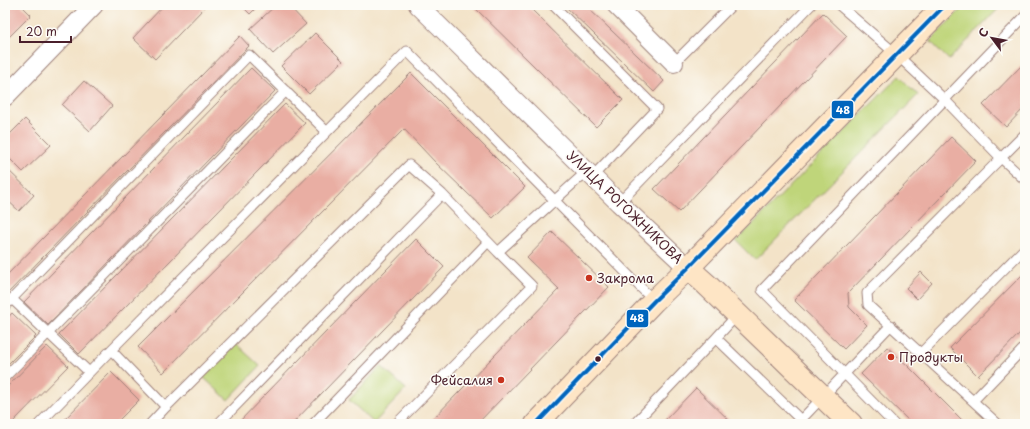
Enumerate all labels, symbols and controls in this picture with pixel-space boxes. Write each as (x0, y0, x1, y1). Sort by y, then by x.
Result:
scale bar (20, 18, 71, 44)
north arrow (972, 18, 1012, 58)
text: 20 m (26, 22, 57, 40)
text: С (974, 24, 992, 40)
line badge: 48 (831, 100, 854, 119)
text: 48 (836, 101, 850, 118)
street label: УЛИЦА РОГОЖНИКОВА (563, 146, 688, 267)
place label: Закрома (597, 268, 654, 287)
marker: Закрома (584, 273, 594, 283)
line badge: 48 (626, 309, 649, 328)
text: 48 (630, 309, 644, 326)
place label: Продукты (899, 347, 963, 366)
marker: Продукты (886, 352, 896, 362)
unlabelled marker (593, 354, 603, 364)
place label: Фейсалия (431, 370, 493, 389)
marker: Фейсалия (496, 375, 506, 385)

